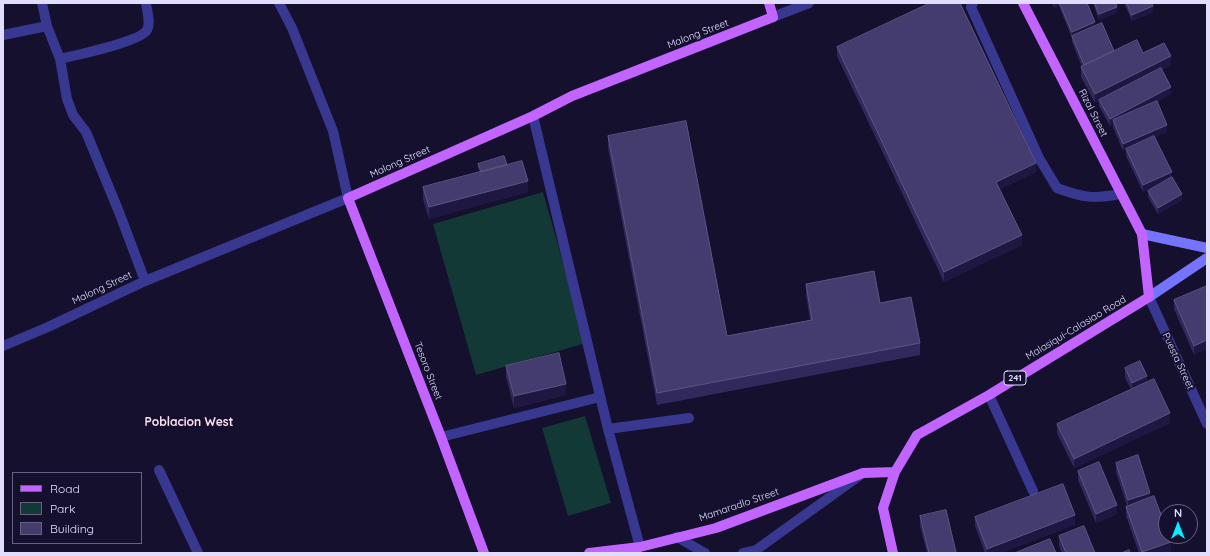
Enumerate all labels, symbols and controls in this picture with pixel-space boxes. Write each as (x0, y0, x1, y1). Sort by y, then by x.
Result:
street label: Malong Street (666, 17, 730, 51)
street label: Rizal Street (1076, 87, 1110, 139)
street label: Malong Street (368, 143, 432, 181)
street label: Malong Street (70, 269, 134, 307)
street label: Malasiqui-Calasiao Road (1024, 293, 1128, 363)
street label: Puesta Street (1160, 331, 1196, 391)
street label: Tesoro Street (411, 340, 445, 402)
road number: 241 (1004, 371, 1026, 385)
district label: Poblacion West (145, 415, 233, 429)
legend (12, 472, 142, 544)
text: Road (50, 481, 80, 496)
street label: Mamaradlo Street (697, 486, 781, 524)
text: Park (50, 501, 75, 516)
north arrow (1158, 504, 1198, 544)
text: N (1174, 506, 1182, 520)
text: Building (50, 521, 94, 536)

